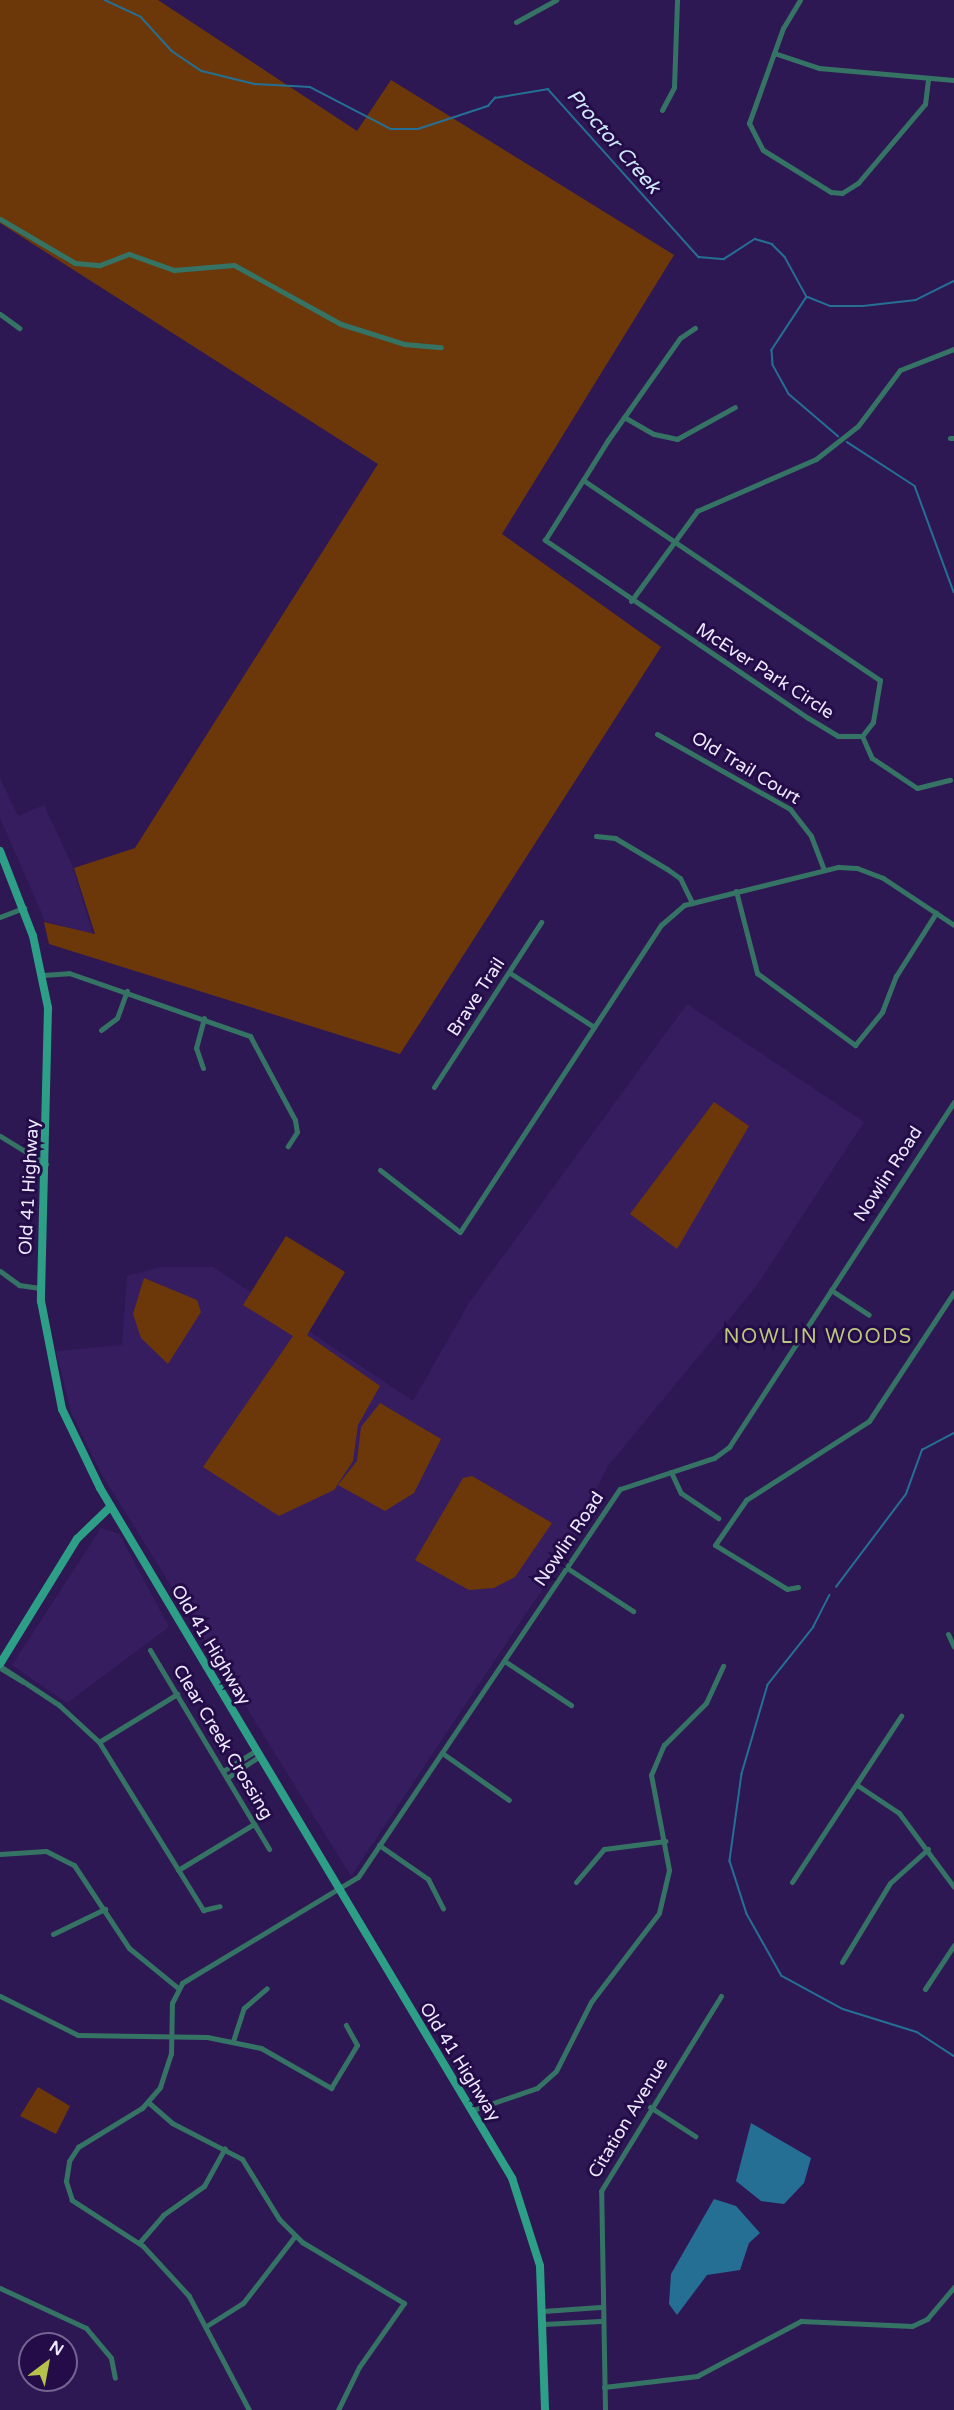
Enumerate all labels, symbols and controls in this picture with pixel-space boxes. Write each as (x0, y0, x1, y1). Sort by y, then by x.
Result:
water label: Proctor Creek (561, 85, 665, 199)
street label: McEver Park Circle (692, 618, 838, 724)
street label: Old Trail Court (688, 727, 804, 809)
street label: Brave Trail (443, 954, 509, 1040)
street label: Old 41 Highway (15, 1118, 43, 1256)
street label: Nowlin Road (849, 1122, 927, 1226)
district label: NOWLIN WOODS (723, 1325, 913, 1349)
street label: Nowlin Road (530, 1488, 608, 1590)
street label: Old 41 Highway (167, 1581, 255, 1709)
street label: Clear Creek Crossing (168, 1661, 278, 1823)
street label: Old 41 Highway (415, 1999, 505, 2125)
street label: Citation Avenue (584, 2054, 672, 2182)
north arrow (18, 2332, 78, 2392)
text: N (46, 2337, 67, 2360)

